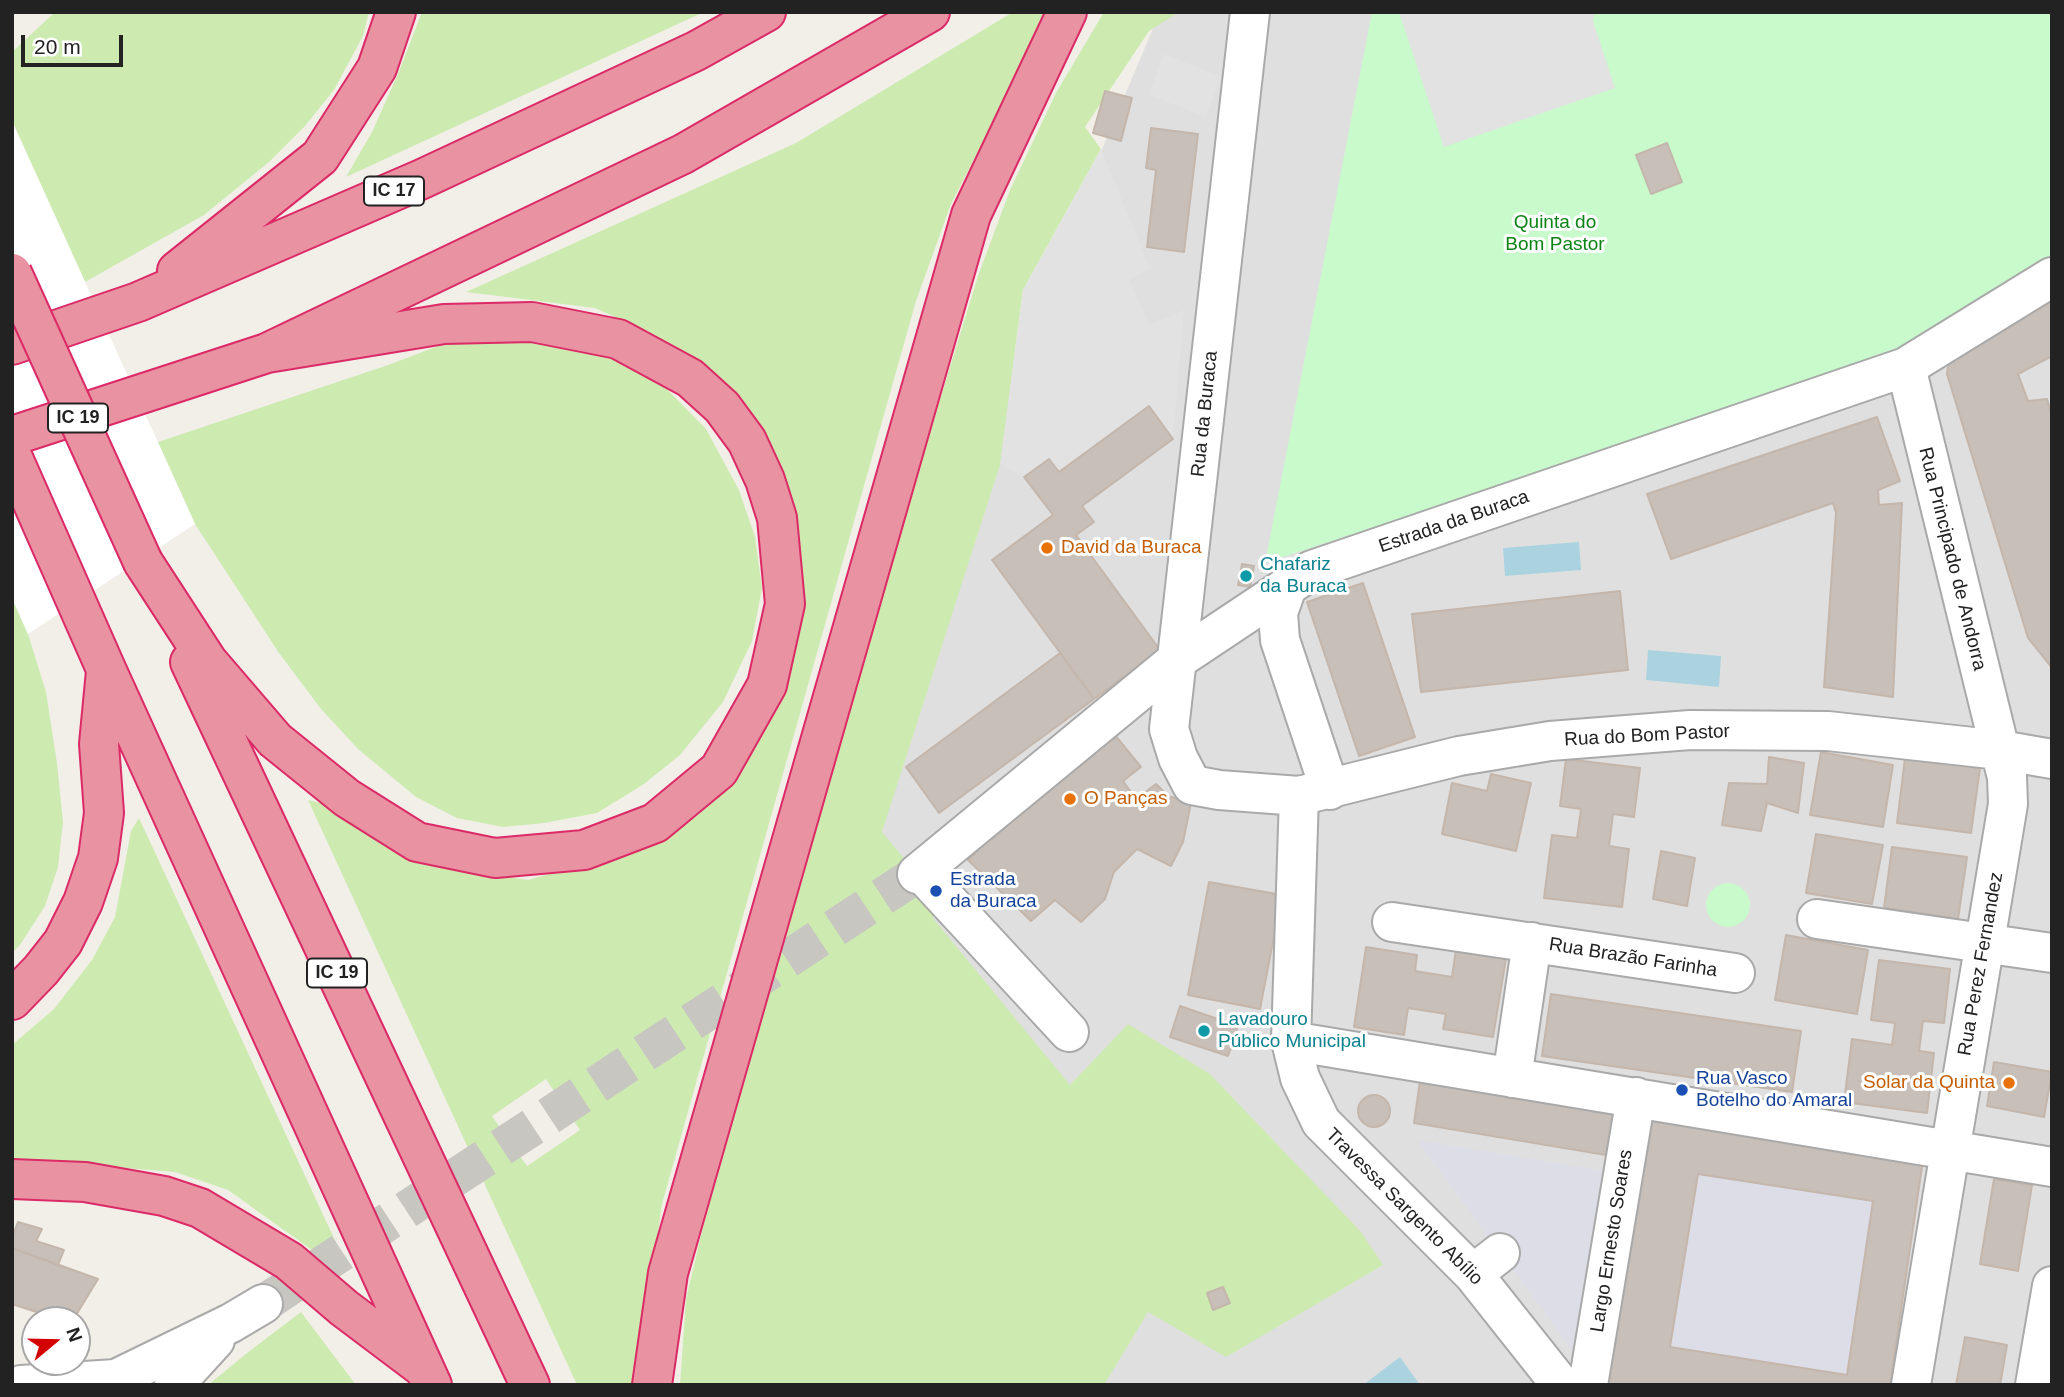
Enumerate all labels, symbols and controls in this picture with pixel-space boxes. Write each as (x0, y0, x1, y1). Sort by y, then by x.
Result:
scale bar (24, 21, 126, 65)
text: 20 m (34, 35, 81, 58)
road number: IC 17 (364, 176, 424, 206)
park label: Quinta do Bom Pastor (1505, 212, 1605, 256)
street label: Rua da Buraca (1187, 350, 1223, 478)
road number: IC 19 (48, 404, 108, 432)
street label: Rua Principado de Andorra (1913, 445, 1991, 673)
street label: Estrada da Buraca (1376, 486, 1532, 558)
place label: David da Buraca (1061, 537, 1201, 559)
marker: David da Buraca (1039, 540, 1055, 556)
place label: Chafariz da Buraca (1260, 554, 1347, 598)
marker: Chafariz da Buraca (1238, 568, 1254, 584)
street label: Rua do Bom Pastor (1564, 720, 1730, 752)
place label: O Panças (1084, 788, 1167, 810)
marker: O Panças (1062, 791, 1078, 807)
place label: Estrada da Buraca (950, 869, 1037, 913)
street label: Rua Perez Fernandez (1954, 870, 2008, 1058)
marker: Estrada da Buraca (928, 883, 944, 899)
street label: Rua Brazão Farinha (1547, 933, 1719, 983)
road number: IC 19 (307, 958, 367, 988)
place label: Lavadouro Público Municipal (1218, 1009, 1366, 1053)
marker: Lavadouro Público Municipal (1196, 1023, 1212, 1039)
place label: Rua Vasco Botelho do Amaral (1696, 1068, 1852, 1112)
place label: Solar da Quinta (1863, 1072, 1995, 1094)
marker: Solar da Quinta (2001, 1075, 2017, 1091)
marker: Rua Vasco Botelho do Amaral (1674, 1082, 1690, 1098)
street label: Travessa Sargento Abílio (1321, 1124, 1487, 1290)
street label: Largo Ernesto Soares (1586, 1148, 1638, 1334)
north arrow (21, 1306, 91, 1376)
text: N (62, 1325, 87, 1345)

